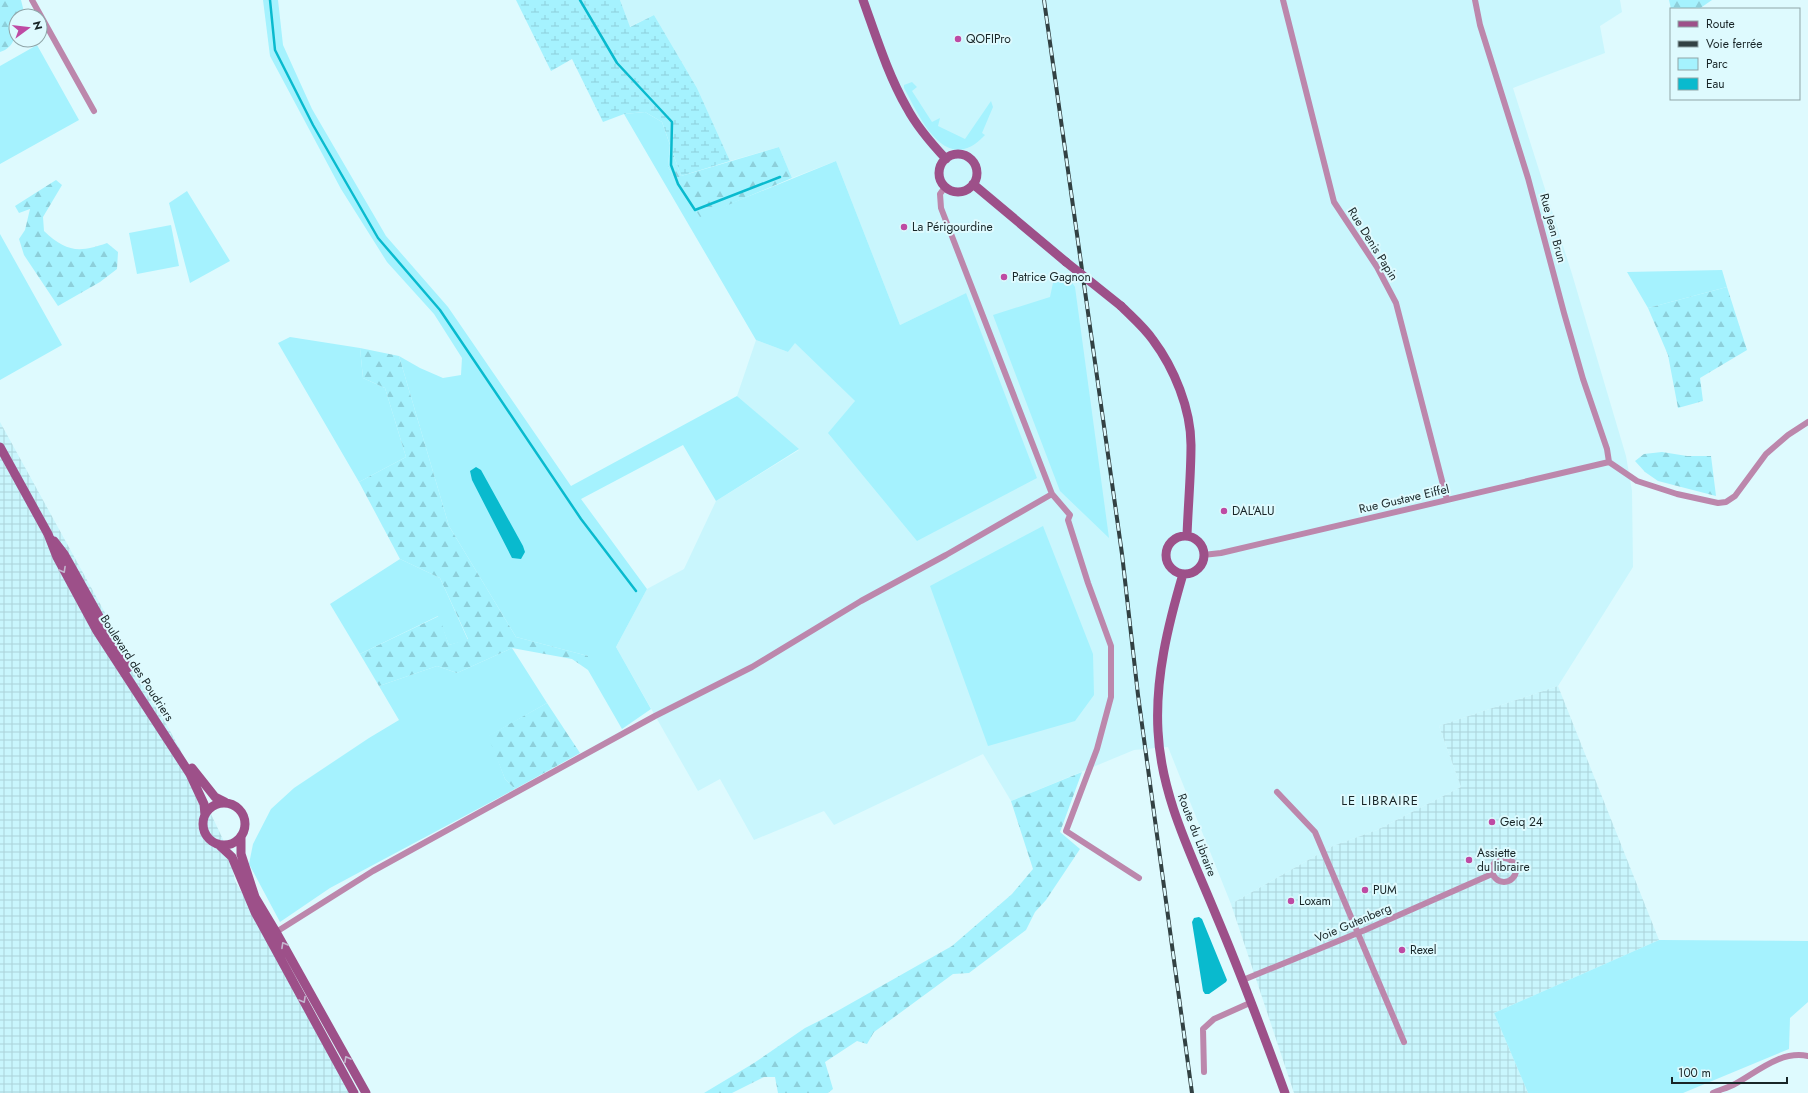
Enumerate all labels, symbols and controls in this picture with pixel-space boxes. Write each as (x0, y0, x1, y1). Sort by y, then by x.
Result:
north arrow (8, 8, 48, 48)
legend (1670, 8, 1800, 100)
text: Route (1706, 15, 1735, 33)
text: N (29, 19, 47, 32)
place label: QOFIPro (966, 30, 1011, 48)
marker: QOFIPro (953, 34, 963, 44)
text: Voie ferrée (1706, 35, 1762, 53)
text: Parc (1706, 55, 1728, 73)
text: Eau (1706, 75, 1725, 93)
street label: Rue Jean Brun (1535, 191, 1571, 265)
street label: Rue Denis Papin (1343, 204, 1403, 284)
place label: La Périgourdine (912, 218, 993, 236)
marker: La Périgourdine (899, 222, 909, 232)
place label: Patrice Gagnon (1012, 268, 1091, 286)
marker: Patrice Gagnon (999, 272, 1009, 282)
street label: Rue Gustave Eiffel (1357, 480, 1451, 518)
place label: DAL'ALU (1232, 502, 1275, 520)
marker: DAL'ALU (1219, 506, 1229, 516)
one-way arrow (59, 566, 66, 573)
street label: Boulevard des Poudriers (96, 611, 178, 725)
street label: Route du Libraire (1173, 791, 1221, 879)
district label: LE LIBRAIRE (1341, 791, 1419, 810)
place label: Geiq 24 (1500, 813, 1543, 831)
marker: Geiq 24 (1487, 817, 1497, 827)
place label: Assiette du libraire (1477, 844, 1530, 876)
marker: Assiette du libraire (1464, 855, 1474, 865)
place label: PUM (1373, 881, 1397, 899)
marker: PUM (1360, 885, 1370, 895)
place label: Loxam (1299, 892, 1331, 910)
marker: Loxam (1286, 896, 1296, 906)
street label: Voie Gutenberg (1312, 899, 1394, 947)
place label: Rexel (1410, 941, 1437, 959)
one-way arrow (281, 942, 289, 949)
marker: Rexel (1397, 945, 1407, 955)
one-way arrow (298, 996, 305, 1003)
one-way arrow (344, 1056, 351, 1063)
scale bar (1672, 1059, 1787, 1085)
text: 100 m (1678, 1064, 1711, 1082)

